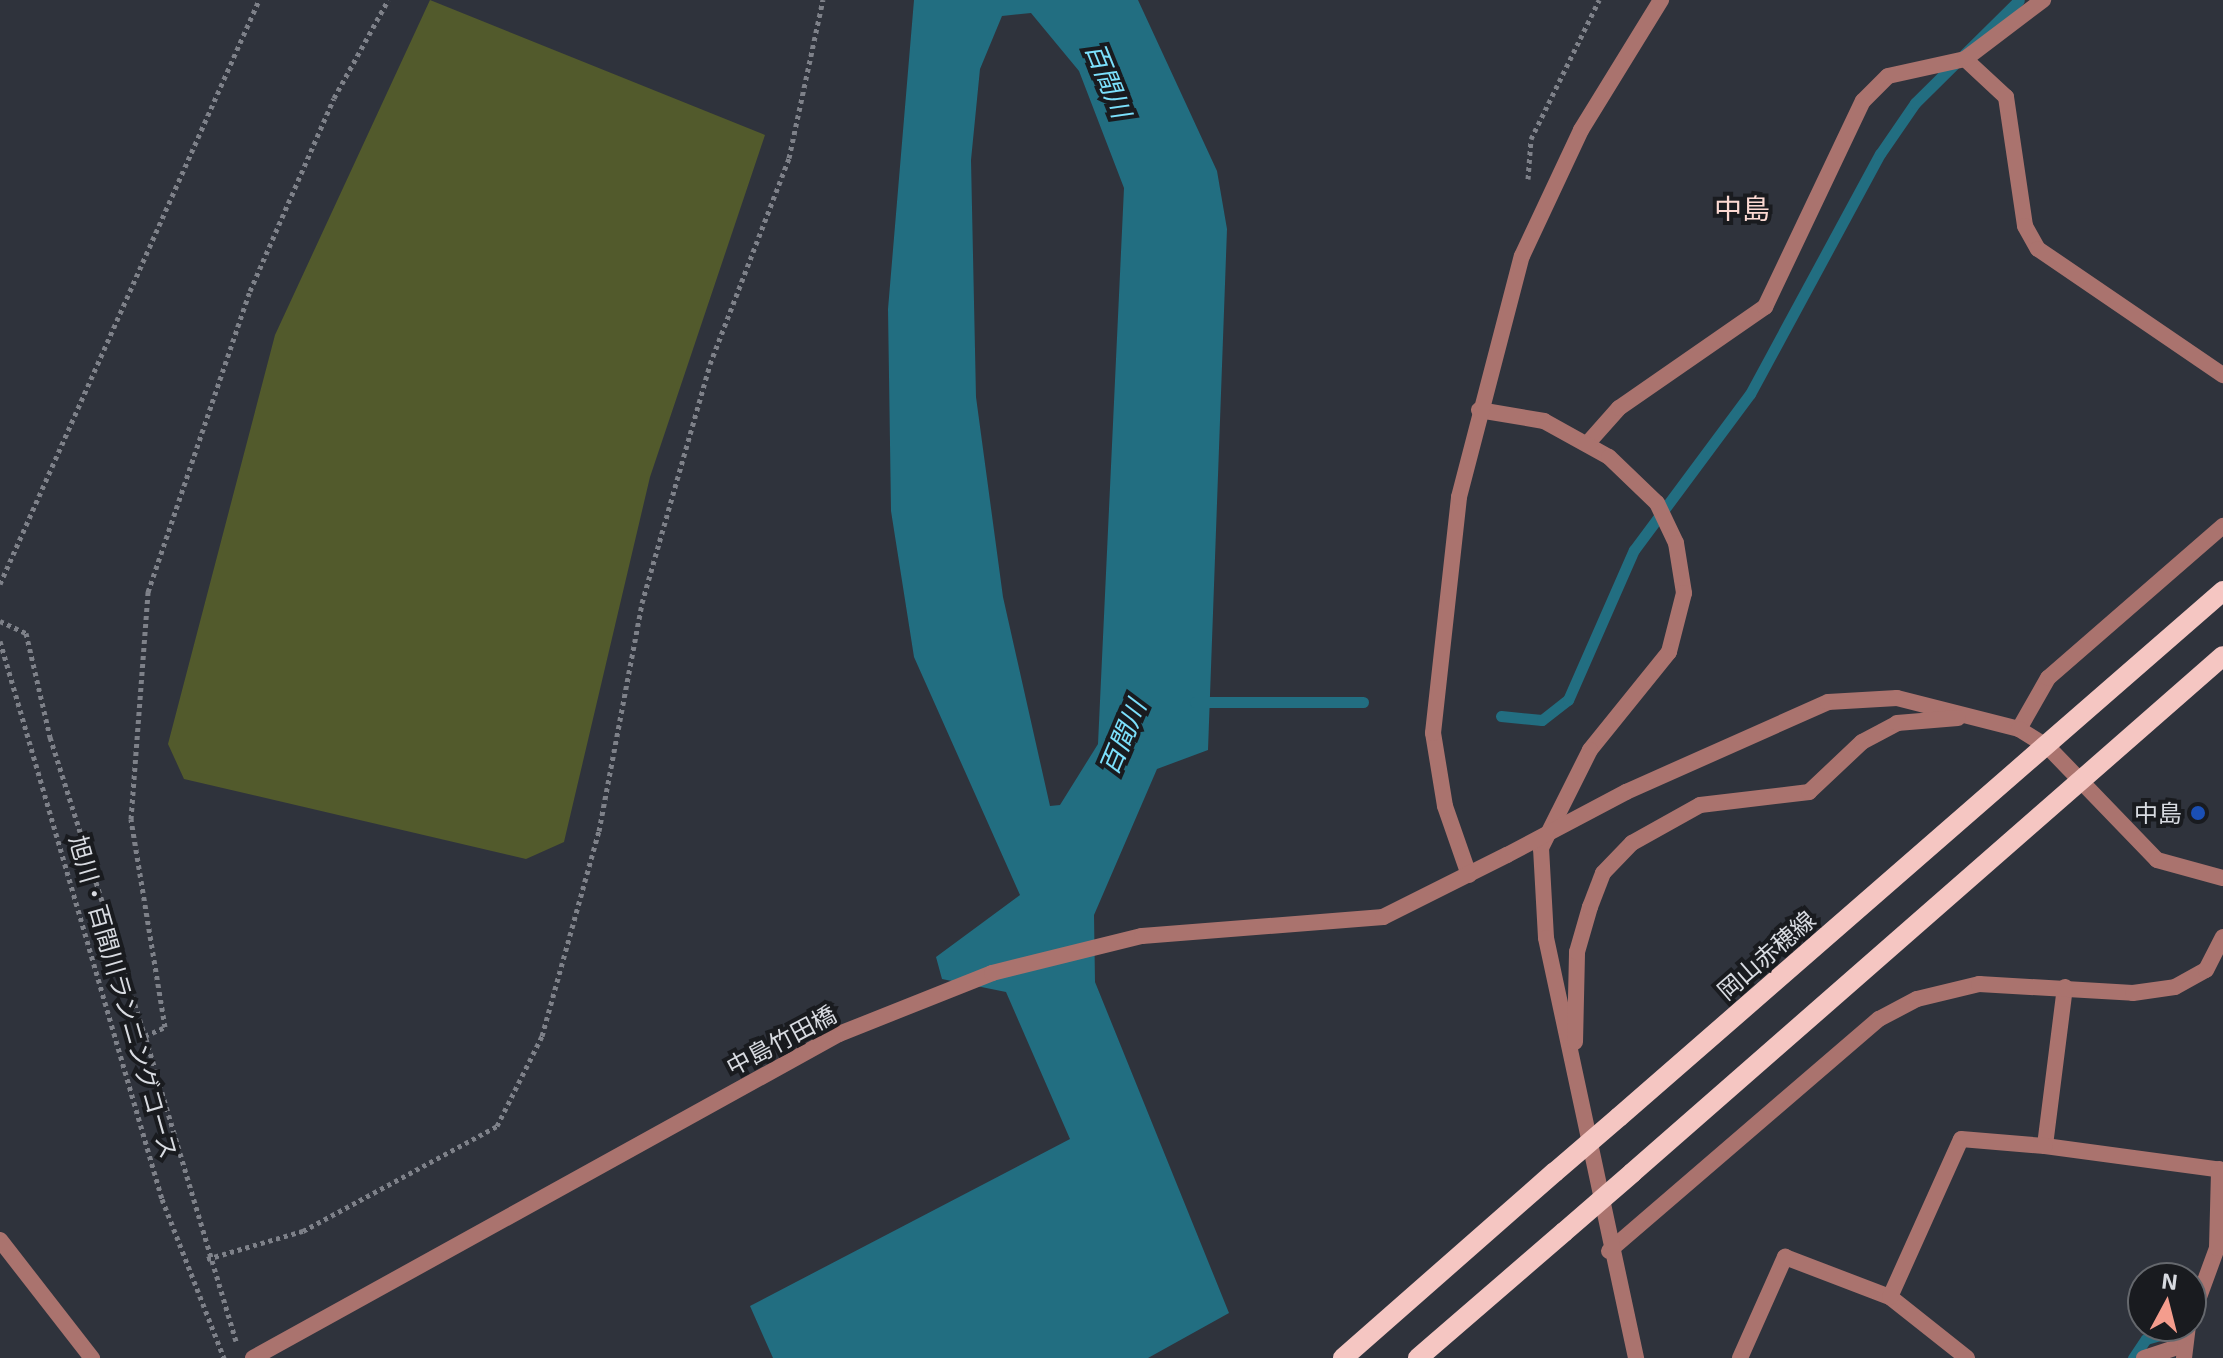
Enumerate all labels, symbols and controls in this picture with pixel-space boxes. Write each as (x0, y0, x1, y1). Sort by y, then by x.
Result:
water label: 百間川 (1080, 38, 1138, 122)
district label: 中島 (1714, 191, 1770, 225)
water label: 百間川 (1092, 695, 1152, 779)
place label: 中島 (2134, 799, 2182, 827)
marker: 中島 (2189, 804, 2207, 822)
street label: 旭川・百間川ランニングコース (64, 832, 184, 1162)
street label: 岡山赤穂線 (1711, 905, 1821, 1005)
street label: 中島竹田橋 (721, 999, 841, 1081)
north arrow (2127, 1262, 2207, 1342)
text: N (2160, 1266, 2179, 1294)

